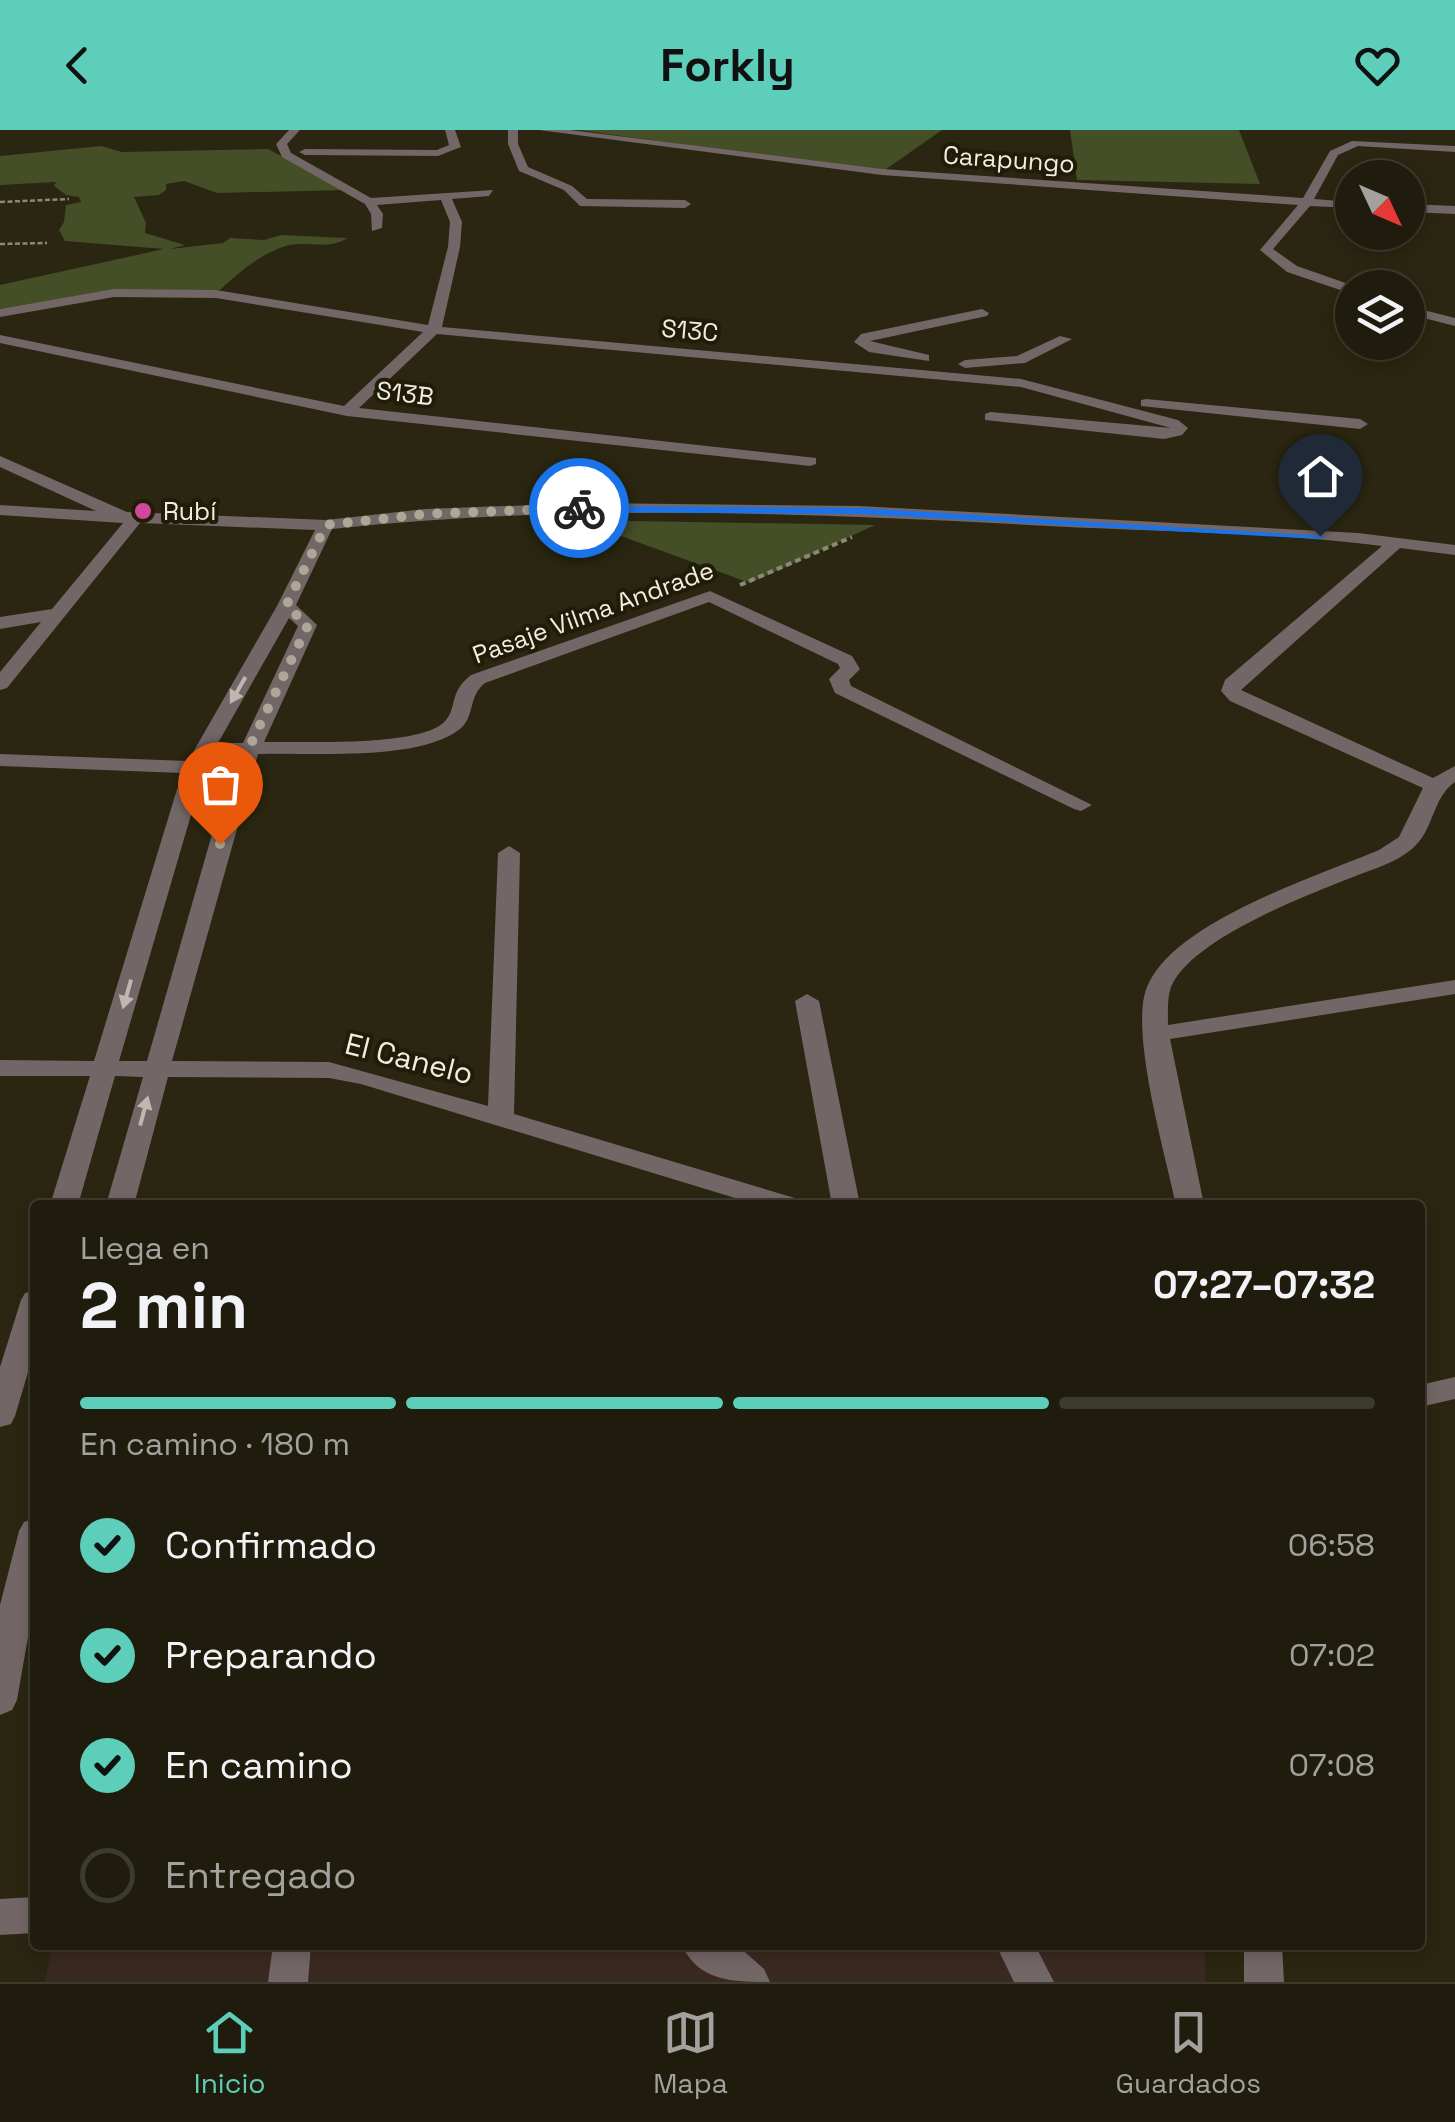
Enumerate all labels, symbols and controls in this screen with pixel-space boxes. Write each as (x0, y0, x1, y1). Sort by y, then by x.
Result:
text: Forkly (660, 37, 795, 94)
icon: back (50, 38, 105, 93)
icon: heart (1350, 38, 1405, 93)
street label: Carapungo (942, 138, 1076, 180)
north arrow (1335, 160, 1425, 250)
map controls (1335, 160, 1425, 360)
button: layers (1335, 270, 1425, 360)
street label: S13C (660, 312, 720, 348)
street label: S13B (375, 374, 435, 412)
pin (1278, 434, 1363, 537)
icon: home (1293, 449, 1348, 504)
courier (529, 458, 629, 558)
icon: bike (552, 481, 607, 536)
place label: Rubí (163, 495, 217, 527)
marker: Rubí (132, 500, 154, 522)
street label: Pasaje Vilma Andrade (468, 553, 718, 671)
one-way arrow (230, 676, 247, 705)
pin (178, 742, 263, 845)
icon: bag (193, 757, 248, 812)
one-way arrow (119, 979, 134, 1010)
street label: El Canelo (341, 1024, 477, 1093)
one-way arrow (137, 1095, 152, 1126)
text: Llega en (80, 1228, 210, 1268)
text: 07:27–07:32 (1153, 1261, 1375, 1309)
text: 2 min (80, 1264, 248, 1347)
text: En camino · 180 m (80, 1424, 350, 1464)
icon: check (80, 1518, 135, 1573)
text: Confirmado (165, 1521, 377, 1569)
text: 06:58 (1288, 1525, 1375, 1565)
icon: check (80, 1628, 135, 1683)
text: Preparando (165, 1631, 377, 1679)
text: 07:02 (1289, 1635, 1375, 1675)
icon: check (80, 1738, 135, 1793)
text: En camino (165, 1741, 353, 1789)
text: 07:08 (1288, 1745, 1375, 1785)
text: Entregado (165, 1851, 356, 1899)
tab: Inicio (194, 2005, 266, 2101)
tab: Mapa (653, 2005, 728, 2101)
tab: Guardados (1116, 2005, 1261, 2101)

